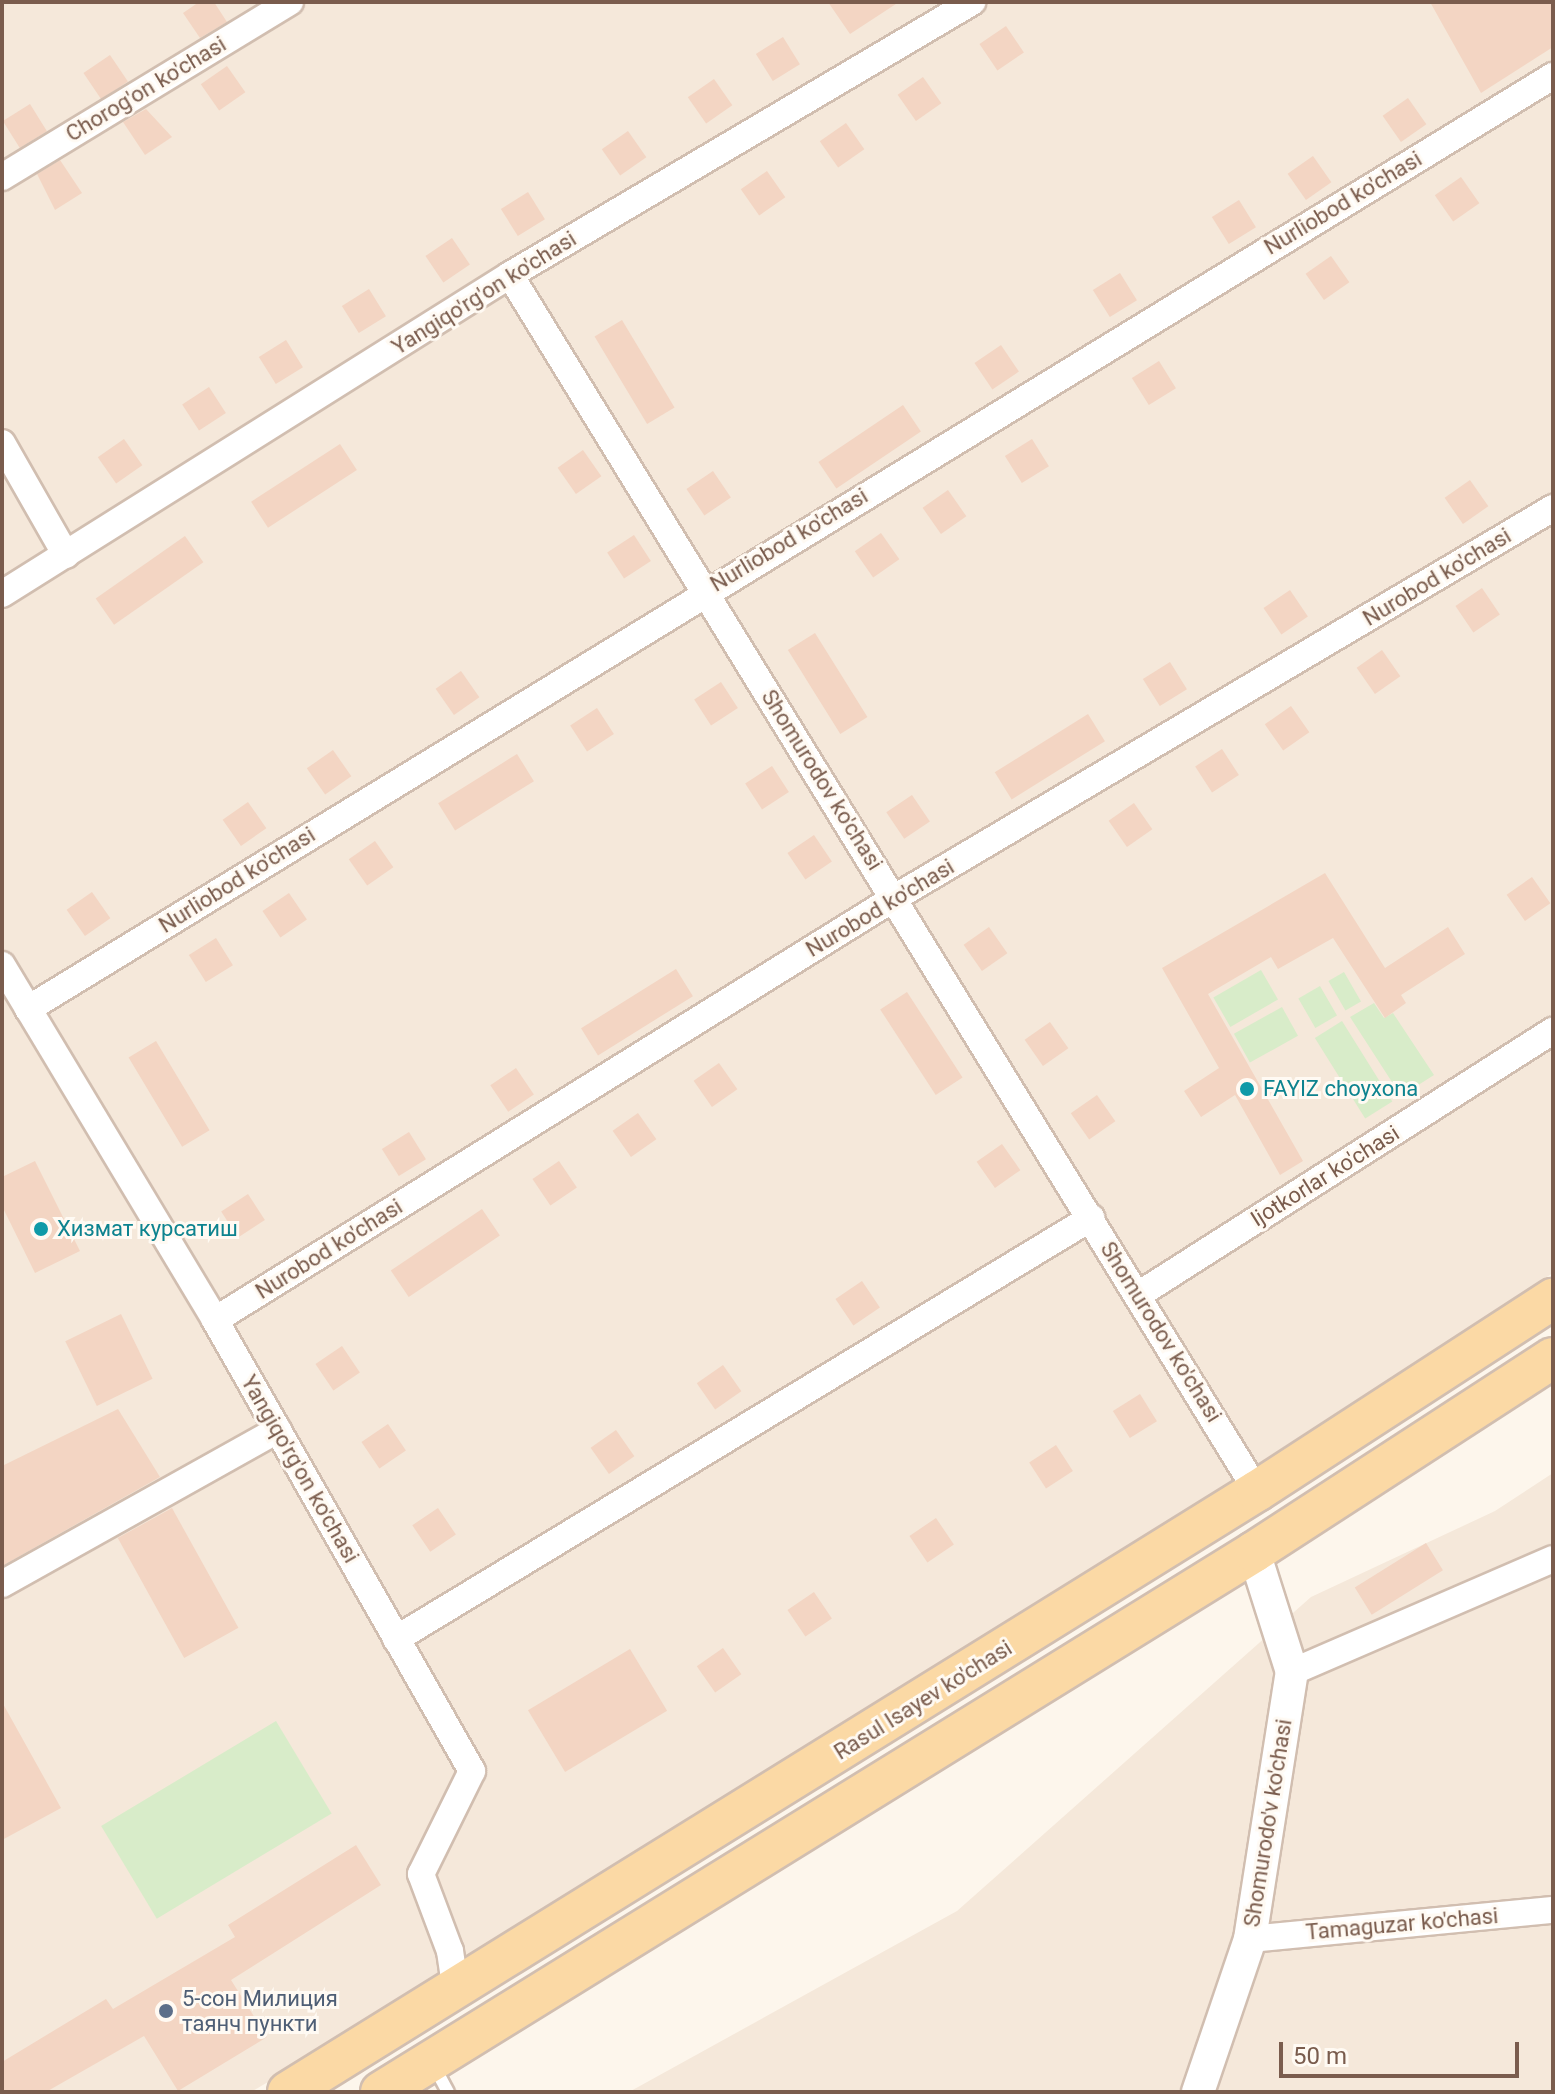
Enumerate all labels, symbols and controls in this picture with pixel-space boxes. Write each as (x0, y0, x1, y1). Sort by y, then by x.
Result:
street label: Chorog'on ko'chasi (61, 31, 231, 147)
street label: Nurliobod ko'chasi (1259, 146, 1427, 260)
street label: Yangiqo'rg'on ko'chasi (387, 226, 581, 360)
street label: Nurliobod ko'chasi (705, 483, 873, 597)
street label: Nurobod ko'chasi (1358, 522, 1516, 632)
street label: Shomurodov ko'chasi (756, 685, 888, 875)
street label: Nurliobod ko'chasi (154, 821, 320, 939)
street label: Nurobod ko'chasi (801, 853, 959, 963)
place label: FAYIZ choyxona (1263, 1076, 1418, 1102)
marker: FAYIZ choyxona (1238, 1080, 1256, 1098)
street label: Ijotkorlar ko'chasi (1246, 1120, 1404, 1232)
street label: Nurobod ko'chasi (251, 1193, 407, 1305)
place label: Хизмат курсатиш (57, 1216, 238, 1242)
marker: Хизмат курсатиш (32, 1220, 50, 1238)
street label: Shomurodov ko'chasi (1095, 1237, 1227, 1427)
street label: Yangiqo'rg'on ko'chasi (235, 1370, 365, 1568)
street label: Rasul Isayev ko'chasi (829, 1635, 1017, 1765)
street label: Shomurodo'v ko'chasi (1239, 1717, 1297, 1929)
street label: Tamaguzar ko'chasi (1305, 1902, 1499, 1946)
place label: 5-сон Милиция таянч пункти (182, 1985, 338, 2036)
marker: 5-сон Милиция таянч пункти (157, 2002, 175, 2020)
scale bar (1283, 2026, 1523, 2076)
text: 50 m (1293, 2042, 1347, 2070)

